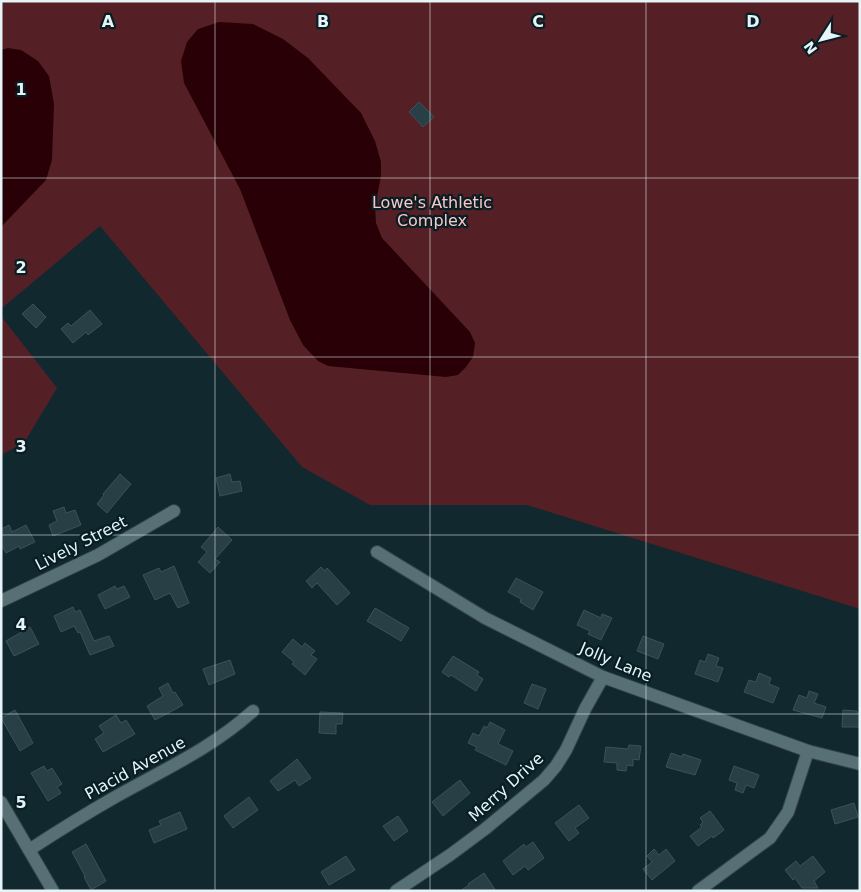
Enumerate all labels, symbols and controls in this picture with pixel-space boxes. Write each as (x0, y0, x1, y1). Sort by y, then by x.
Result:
text: A (102, 12, 115, 31)
text: B (317, 12, 329, 31)
text: C (532, 12, 544, 31)
text: D (746, 12, 760, 31)
north arrow (796, 15, 846, 65)
text: N (801, 38, 820, 57)
text: 1 (15, 80, 27, 99)
park label: Lowe's Athletic Complex (372, 193, 492, 230)
text: 2 (15, 258, 27, 277)
text: 3 (15, 437, 27, 456)
street label: Lively Street (32, 512, 130, 574)
text: 4 (15, 615, 27, 634)
street label: Jolly Lane (576, 638, 655, 686)
street label: Placid Avenue (81, 733, 189, 803)
street label: Merry Drive (465, 749, 547, 825)
text: 5 (15, 793, 27, 812)

